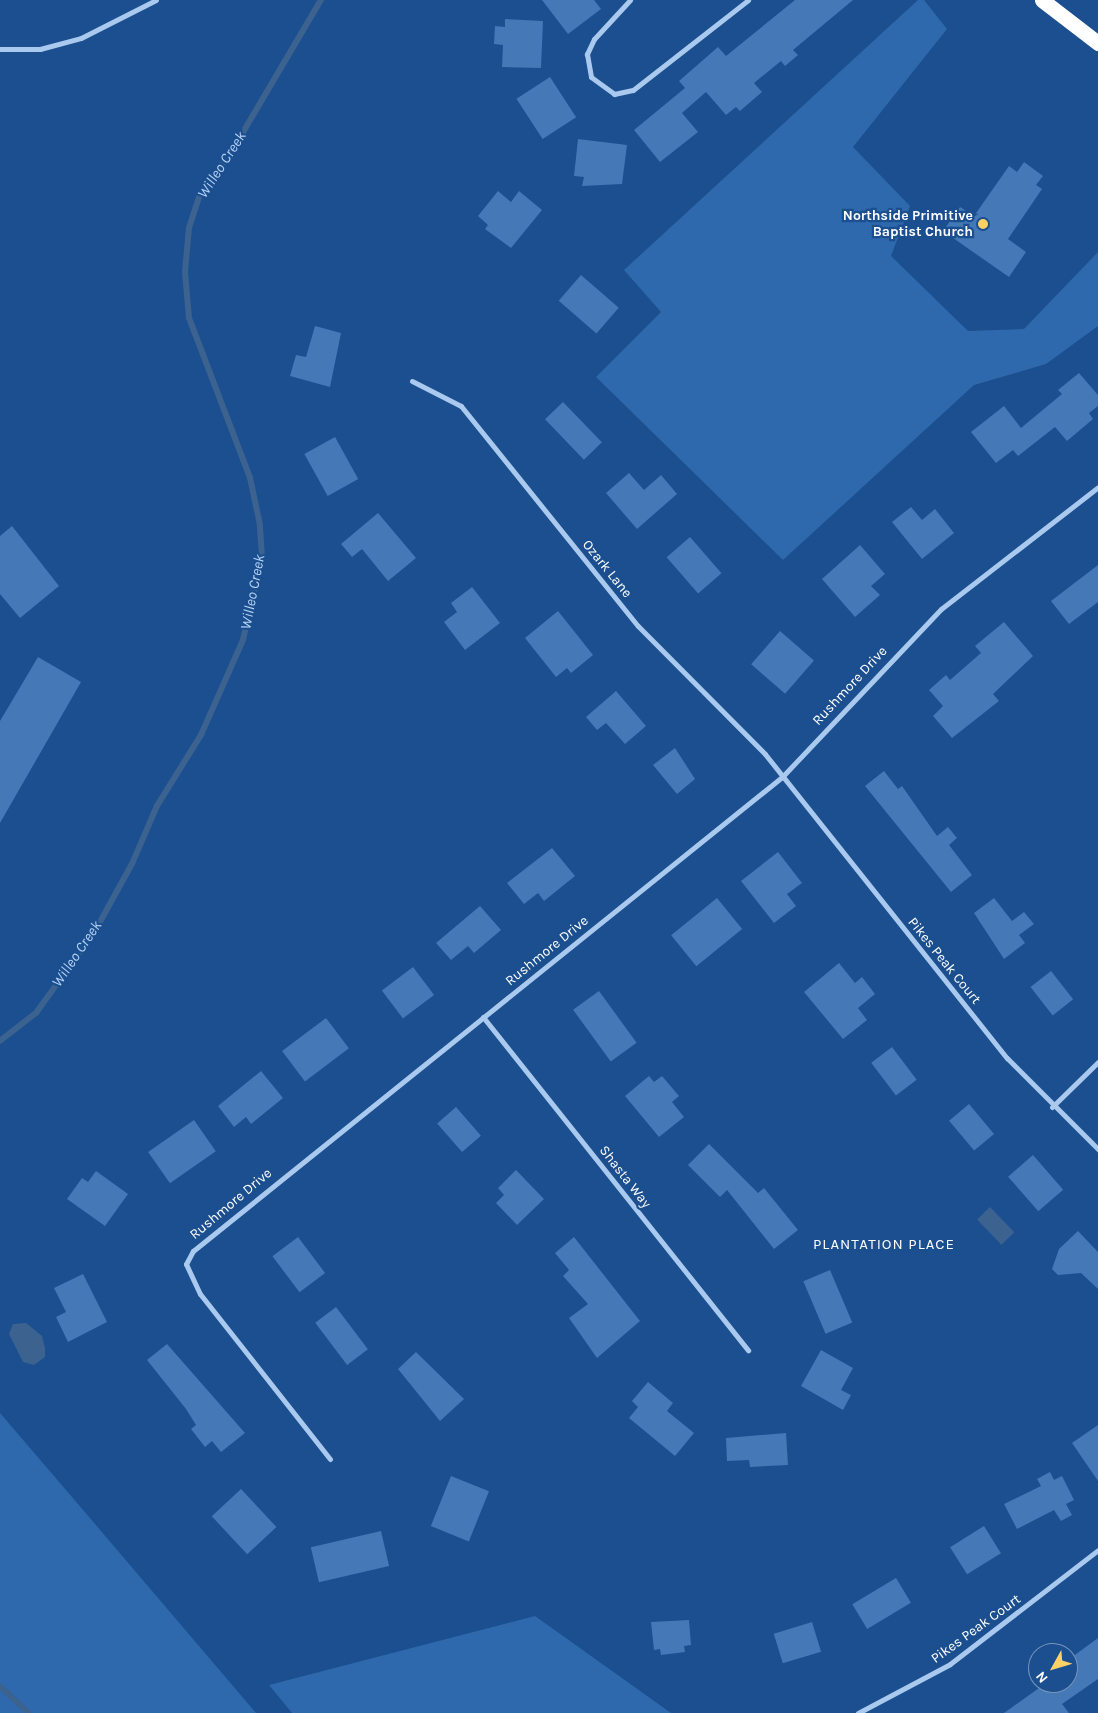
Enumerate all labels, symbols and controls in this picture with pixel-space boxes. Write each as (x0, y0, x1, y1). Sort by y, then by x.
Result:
water label: Willeo Creek (194, 128, 250, 202)
place label: Northside Primitive Baptist Church (843, 208, 973, 240)
marker: Northside Primitive Baptist Church (977, 218, 989, 230)
street label: Ozark Lane (579, 537, 635, 601)
water label: Willeo Creek (237, 553, 269, 631)
street label: Rushmore Drive (809, 643, 891, 729)
street label: Rushmore Drive (502, 912, 592, 990)
street label: Pikes Peak Court (904, 914, 984, 1008)
water label: Willeo Creek (48, 917, 106, 991)
street label: Shasta Way (595, 1142, 655, 1212)
street label: Rushmore Drive (187, 1165, 275, 1243)
district label: PLANTATION PLACE (811, 1236, 957, 1254)
street label: Pikes Peak Court (928, 1591, 1024, 1667)
north arrow (1028, 1643, 1078, 1693)
text: N (1032, 1668, 1052, 1686)

